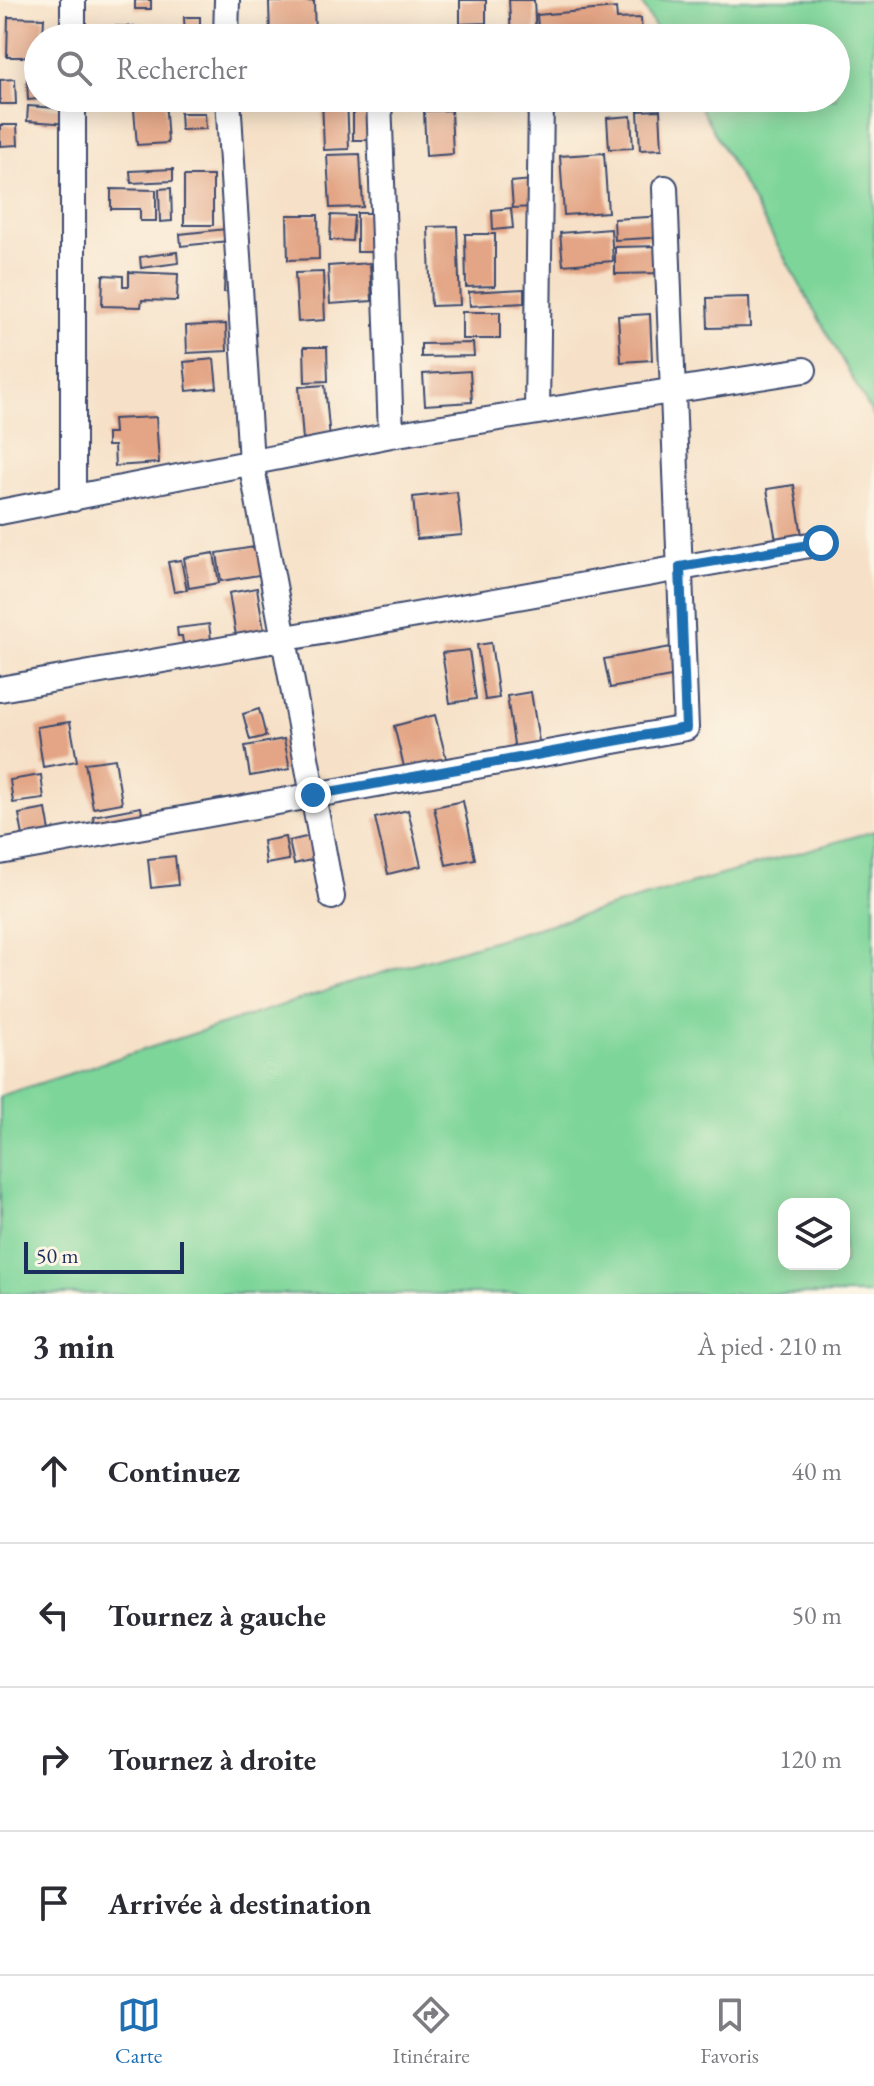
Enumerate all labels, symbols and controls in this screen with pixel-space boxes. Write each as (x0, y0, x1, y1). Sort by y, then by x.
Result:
search box (24, 24, 850, 112)
icon: search (52, 46, 96, 90)
text: Rechercher (116, 49, 248, 88)
route start (803, 525, 839, 561)
route end (295, 777, 331, 813)
map controls (778, 1198, 850, 1270)
button: layers (778, 1198, 850, 1270)
scale bar (24, 1238, 184, 1274)
text: 50 m (36, 1241, 79, 1270)
text: 3 min (32, 1324, 115, 1368)
text: À pied · 210 m (697, 1329, 842, 1363)
icon: ahead (32, 1449, 76, 1493)
text: Continuez (108, 1452, 240, 1491)
text: 40 m (792, 1454, 842, 1488)
icon: left (32, 1593, 76, 1637)
text: Tournez à gauche (108, 1596, 326, 1635)
text: 50 m (792, 1598, 842, 1632)
icon: right (32, 1737, 76, 1781)
text: Tournez à droite (108, 1740, 316, 1779)
text: 120 m (779, 1742, 842, 1776)
icon: arrive (32, 1881, 76, 1925)
text: Arrivée à destination (108, 1884, 371, 1923)
tab: Carte (115, 1993, 162, 2070)
tab: Itinéraire (393, 1993, 470, 2070)
tab: Favoris (700, 1993, 759, 2070)

